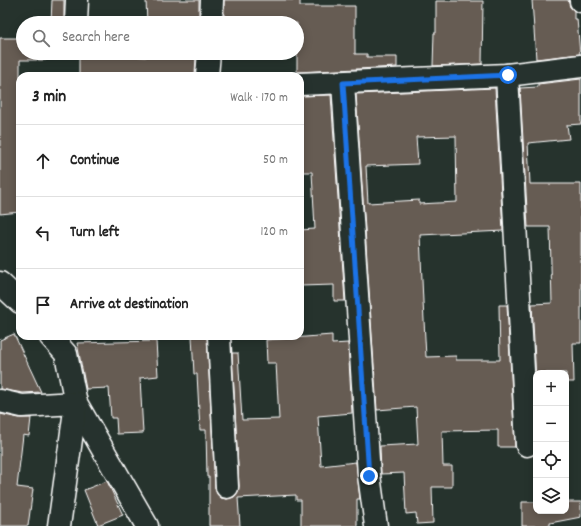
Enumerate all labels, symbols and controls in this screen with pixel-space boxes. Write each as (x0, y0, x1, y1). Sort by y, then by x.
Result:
search box (16, 16, 304, 60)
icon: search (30, 27, 52, 49)
text: Search here (62, 27, 130, 49)
route start (499, 66, 517, 84)
text: 3 min (32, 86, 66, 110)
text: Walk · 170 m (230, 89, 288, 108)
icon: ahead (32, 150, 54, 172)
text: Continue (70, 150, 119, 172)
text: 50 m (263, 151, 288, 170)
icon: left (32, 222, 54, 244)
text: Turn left (70, 222, 119, 244)
text: 120 m (260, 223, 288, 242)
icon: arrive (32, 294, 54, 316)
text: Arrive at destination (70, 294, 188, 316)
map controls (533, 370, 569, 514)
button: + (533, 370, 569, 406)
button: − (533, 406, 569, 442)
button: locate (533, 442, 569, 478)
route end (360, 467, 378, 485)
button: layers (533, 478, 569, 514)

